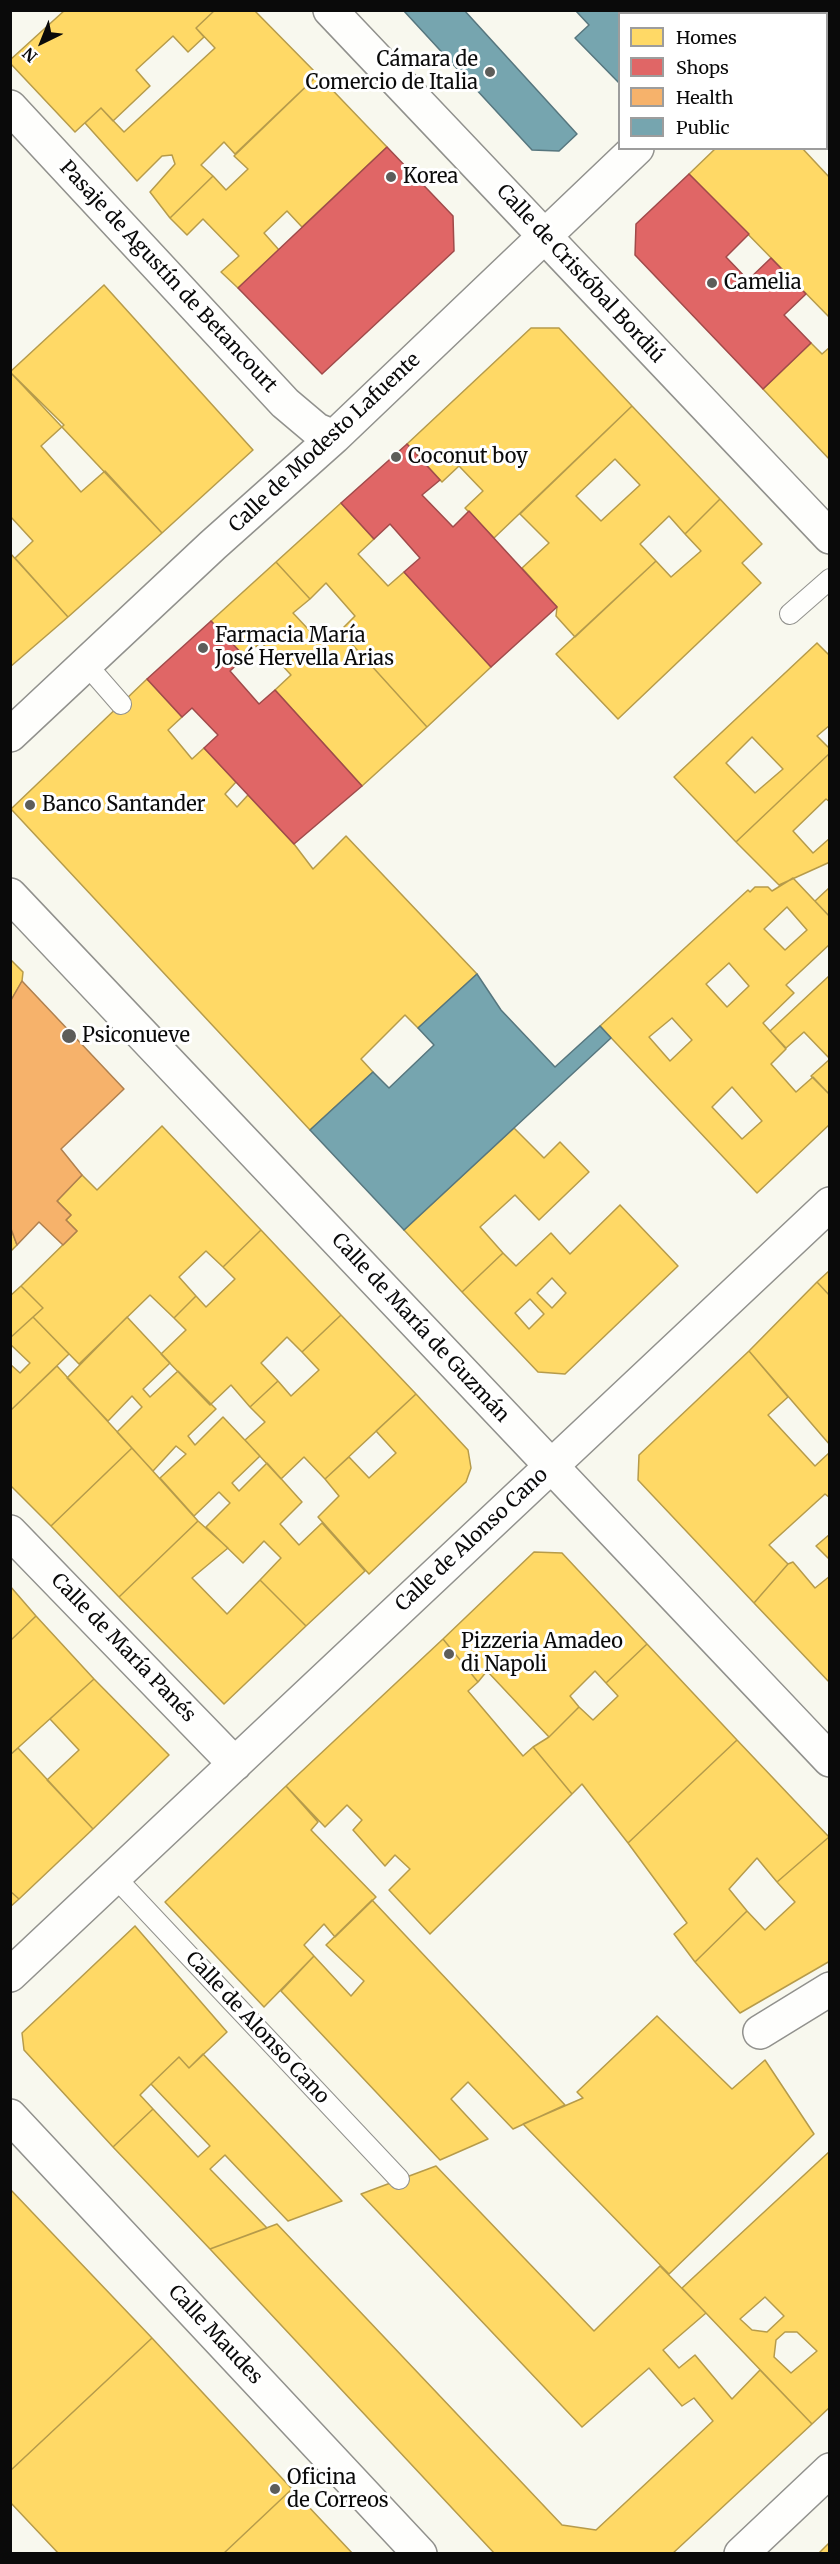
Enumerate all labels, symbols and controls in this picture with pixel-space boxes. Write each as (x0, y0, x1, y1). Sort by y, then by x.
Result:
north arrow (12, 12, 72, 72)
legend (618, 12, 828, 150)
text: Homes (676, 26, 737, 49)
text: N (18, 44, 41, 67)
place label: Cámara de Comercio de Italia (306, 48, 478, 95)
text: Shops (676, 56, 729, 79)
marker: Cámara de Comercio de Italia (483, 65, 497, 79)
text: Health (676, 86, 733, 109)
text: Public (676, 116, 730, 139)
street label: Pasaje de Agustín de Betancourt (54, 156, 282, 398)
place label: Korea (403, 165, 458, 189)
marker: Korea (384, 170, 398, 184)
street label: Calle de Cristóbal Bordiú (491, 180, 669, 368)
place label: Camelia (724, 271, 801, 295)
marker: Camelia (705, 276, 719, 290)
street label: Calle de Modesto Lafuente (225, 348, 425, 538)
place label: Coconut boy (408, 445, 528, 469)
marker: Coconut boy (389, 450, 403, 464)
place label: Farmacia María José Hervella Arias (215, 624, 394, 671)
marker: Farmacia María José Hervella Arias (196, 641, 210, 655)
place label: Banco Santander (42, 793, 206, 817)
marker: Banco Santander (23, 798, 37, 812)
place label: Psiconueve (82, 1024, 190, 1048)
marker: Psiconueve (60, 1027, 78, 1045)
street label: Calle de María de Guzmán (326, 1229, 514, 1427)
street label: Calle de Alonso Cano (391, 1463, 553, 1617)
street label: Calle de María Panés (46, 1569, 200, 1727)
place label: Pizzeria Amadeo di Napoli (461, 1630, 623, 1677)
marker: Pizzeria Amadeo di Napoli (442, 1647, 456, 1661)
street label: Calle de Alonso Cano (180, 1947, 334, 2109)
street label: Calle Maudes (163, 2280, 267, 2390)
place label: Oficina de Correos (287, 2466, 389, 2513)
marker: Oficina de Correos (268, 2482, 282, 2496)

